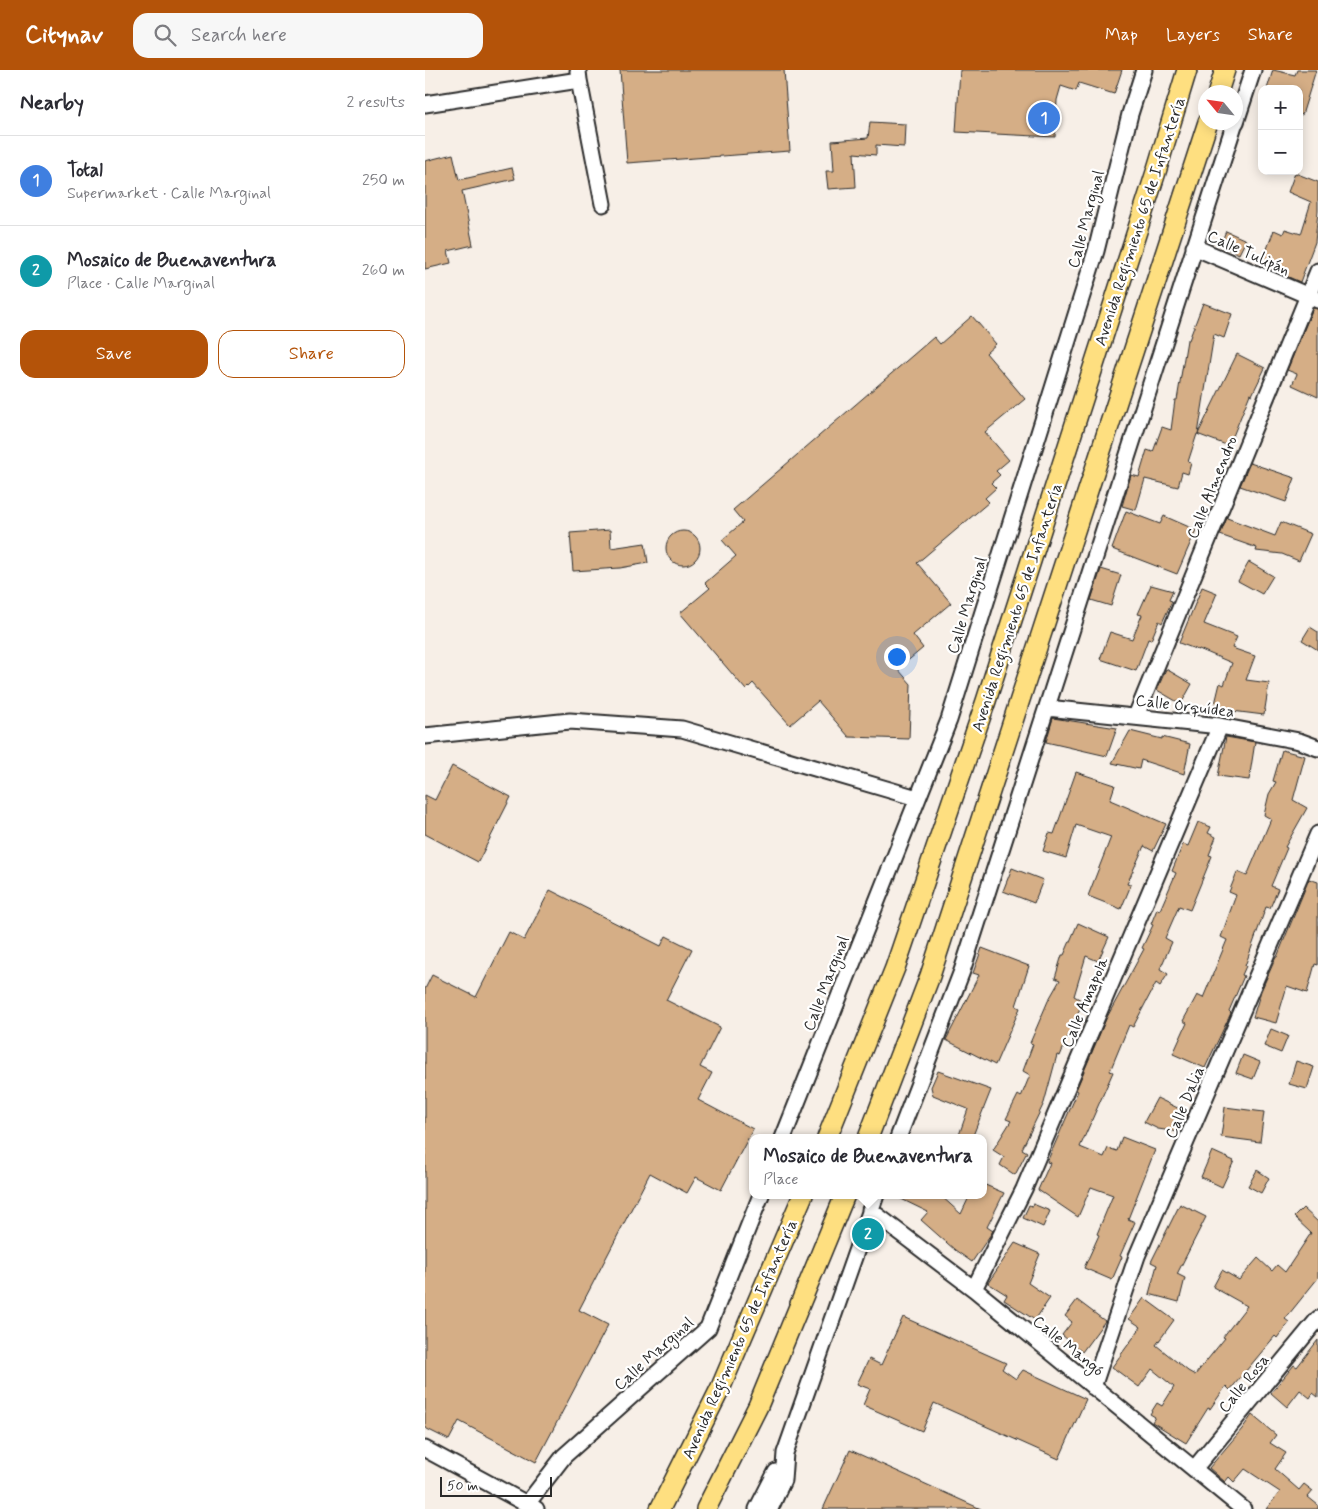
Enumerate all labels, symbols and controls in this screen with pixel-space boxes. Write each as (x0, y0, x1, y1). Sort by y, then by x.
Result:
search box (133, 13, 483, 58)
text: Citynav (25, 20, 103, 51)
icon: search (151, 21, 179, 49)
text: Search here (191, 23, 287, 48)
text: Map (1105, 23, 1138, 47)
text: Layers (1166, 23, 1220, 47)
text: Share (1248, 23, 1293, 47)
north arrow (1198, 85, 1243, 130)
map controls (1258, 85, 1303, 175)
button: + (1258, 85, 1303, 130)
text: Nearby (20, 89, 84, 117)
text: 2 results (347, 92, 405, 113)
street label: Avenida Regimiento 65 de Infantería (1090, 94, 1192, 349)
pin: 1 (1028, 99, 1060, 137)
button: − (1258, 130, 1303, 175)
text: Total (67, 158, 103, 183)
street label: Calle Marginal (1063, 168, 1111, 271)
text: 1 (32, 170, 40, 191)
text: 250 m (362, 170, 405, 191)
text: Supermarket · Calle Marginal (67, 183, 271, 204)
street label: Calle Tulipán (1204, 226, 1293, 281)
text: Mosaico de Buenaventura (67, 248, 277, 273)
text: 2 (32, 260, 40, 281)
text: 260 m (362, 260, 405, 281)
text: Place · Calle Marginal (67, 273, 215, 294)
button: Save (20, 330, 208, 378)
button: Share (218, 330, 405, 378)
street label: Calle Almendro (1182, 433, 1243, 542)
street label: Avenida Regimiento 65 de Infantería (967, 480, 1069, 735)
street label: Calle Marginal (943, 554, 993, 657)
your location (884, 644, 910, 670)
street label: Calle Orquídea (1134, 690, 1235, 723)
street label: Calle Marginal (799, 933, 855, 1034)
street label: Calle Amapola (1057, 954, 1114, 1051)
street label: Calle Dalia (1161, 1063, 1210, 1142)
popup (749, 1134, 987, 1199)
text: Mosaico de Buenaventura (763, 1144, 973, 1169)
text: Place (763, 1169, 798, 1190)
pin: 2 (852, 1215, 884, 1253)
street label: Avenida Regimiento 65 de Infantería (678, 1216, 804, 1463)
street label: Calle Mangó (1027, 1311, 1108, 1382)
street label: Calle Marginal (610, 1313, 699, 1396)
street label: Calle Rosa (1214, 1350, 1274, 1418)
scale bar (440, 1474, 553, 1497)
text: 50 m (447, 1477, 478, 1495)

